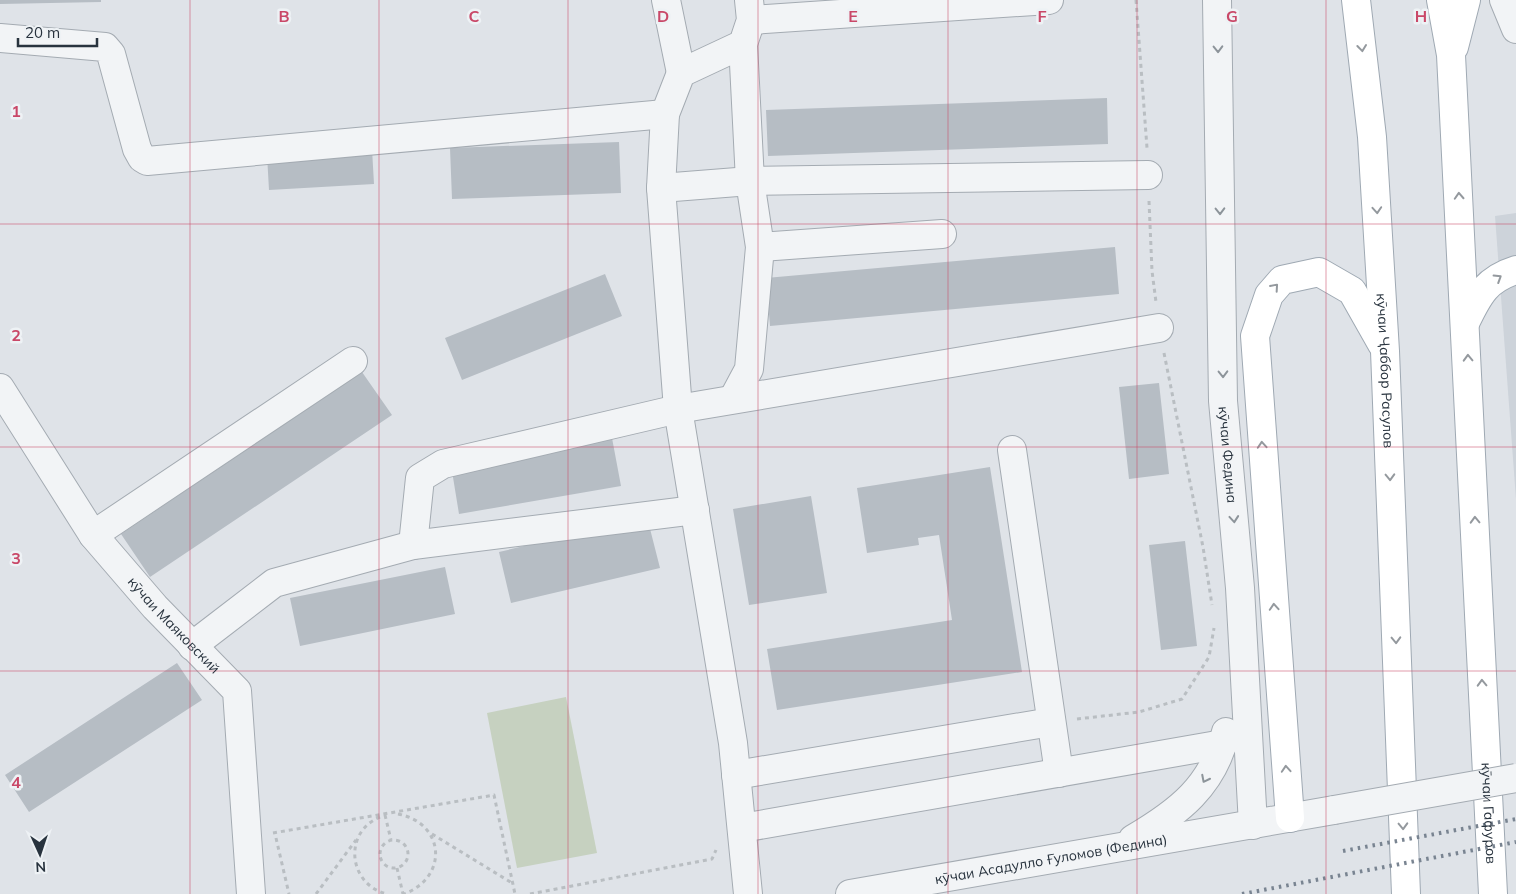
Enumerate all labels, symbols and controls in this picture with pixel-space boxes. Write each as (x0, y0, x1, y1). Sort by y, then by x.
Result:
text: B (278, 6, 290, 26)
text: C (469, 6, 480, 26)
text: D (657, 6, 669, 26)
text: E (848, 6, 858, 26)
text: F (1037, 6, 1047, 26)
text: G (1226, 6, 1238, 26)
text: H (1415, 6, 1427, 26)
scale bar (18, 15, 96, 47)
text: 20 m (25, 23, 60, 42)
one-way arrow (1212, 45, 1223, 53)
one-way arrow (1356, 45, 1367, 53)
text: 1 (11, 101, 21, 121)
one-way arrow (1454, 191, 1465, 199)
one-way arrow (1371, 206, 1382, 214)
one-way arrow (1215, 208, 1225, 215)
one-way arrow (1493, 275, 1502, 285)
one-way arrow (1269, 284, 1278, 293)
street label: кӯчаи Ҷаббор Расулов (1373, 293, 1398, 449)
text: 2 (11, 325, 21, 345)
one-way arrow (1463, 354, 1473, 362)
one-way arrow (1218, 370, 1228, 378)
street label: кӯчаи Федина (1215, 406, 1241, 504)
one-way arrow (1256, 441, 1267, 449)
one-way arrow (1385, 474, 1395, 482)
one-way arrow (1228, 515, 1239, 523)
one-way arrow (1470, 516, 1480, 524)
text: 3 (11, 548, 21, 568)
street label: кӯчаи Маяковский (124, 573, 224, 677)
one-way arrow (1269, 603, 1280, 611)
one-way arrow (1391, 636, 1401, 644)
one-way arrow (1477, 678, 1487, 686)
street label: кӯчаи Гафуров (1477, 762, 1500, 864)
one-way arrow (1281, 765, 1292, 773)
text: 4 (11, 772, 21, 792)
one-way arrow (1201, 774, 1211, 783)
one-way arrow (1398, 823, 1409, 831)
north arrow (15, 829, 65, 879)
street label: кӯчаи Асадулло Ғуломов (Федина) (933, 830, 1169, 888)
text: N (35, 858, 46, 876)

